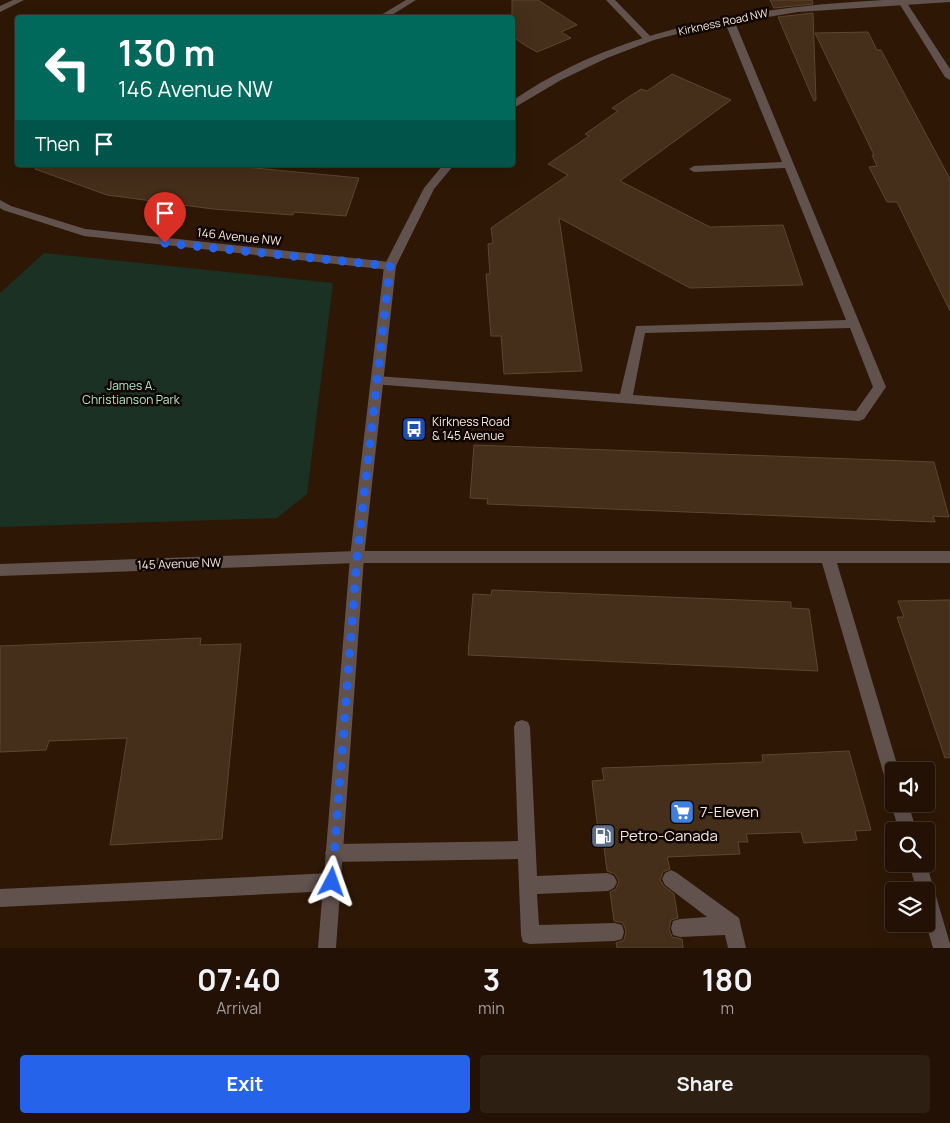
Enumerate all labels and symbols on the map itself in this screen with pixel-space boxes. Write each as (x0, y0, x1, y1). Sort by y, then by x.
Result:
street label: Kirkness Road NW (677, 5, 770, 38)
pin (144, 192, 186, 243)
street label: 146 Avenue NW (196, 224, 283, 249)
park label: James A. Christianson Park (82, 377, 181, 408)
place label: Kirkness Road & 145 Avenue (432, 413, 510, 444)
bus stop icon: Kirkness Road & 145 Avenue (401, 416, 427, 442)
street label: 145 Avenue NW (137, 554, 222, 573)
supermarket icon: 7-Eleven (669, 799, 695, 825)
place label: 7-Eleven (700, 801, 759, 822)
fuel station icon: Petro-Canada (590, 823, 616, 849)
place label: Petro-Canada (620, 825, 718, 846)
position arrow (305, 855, 357, 907)

